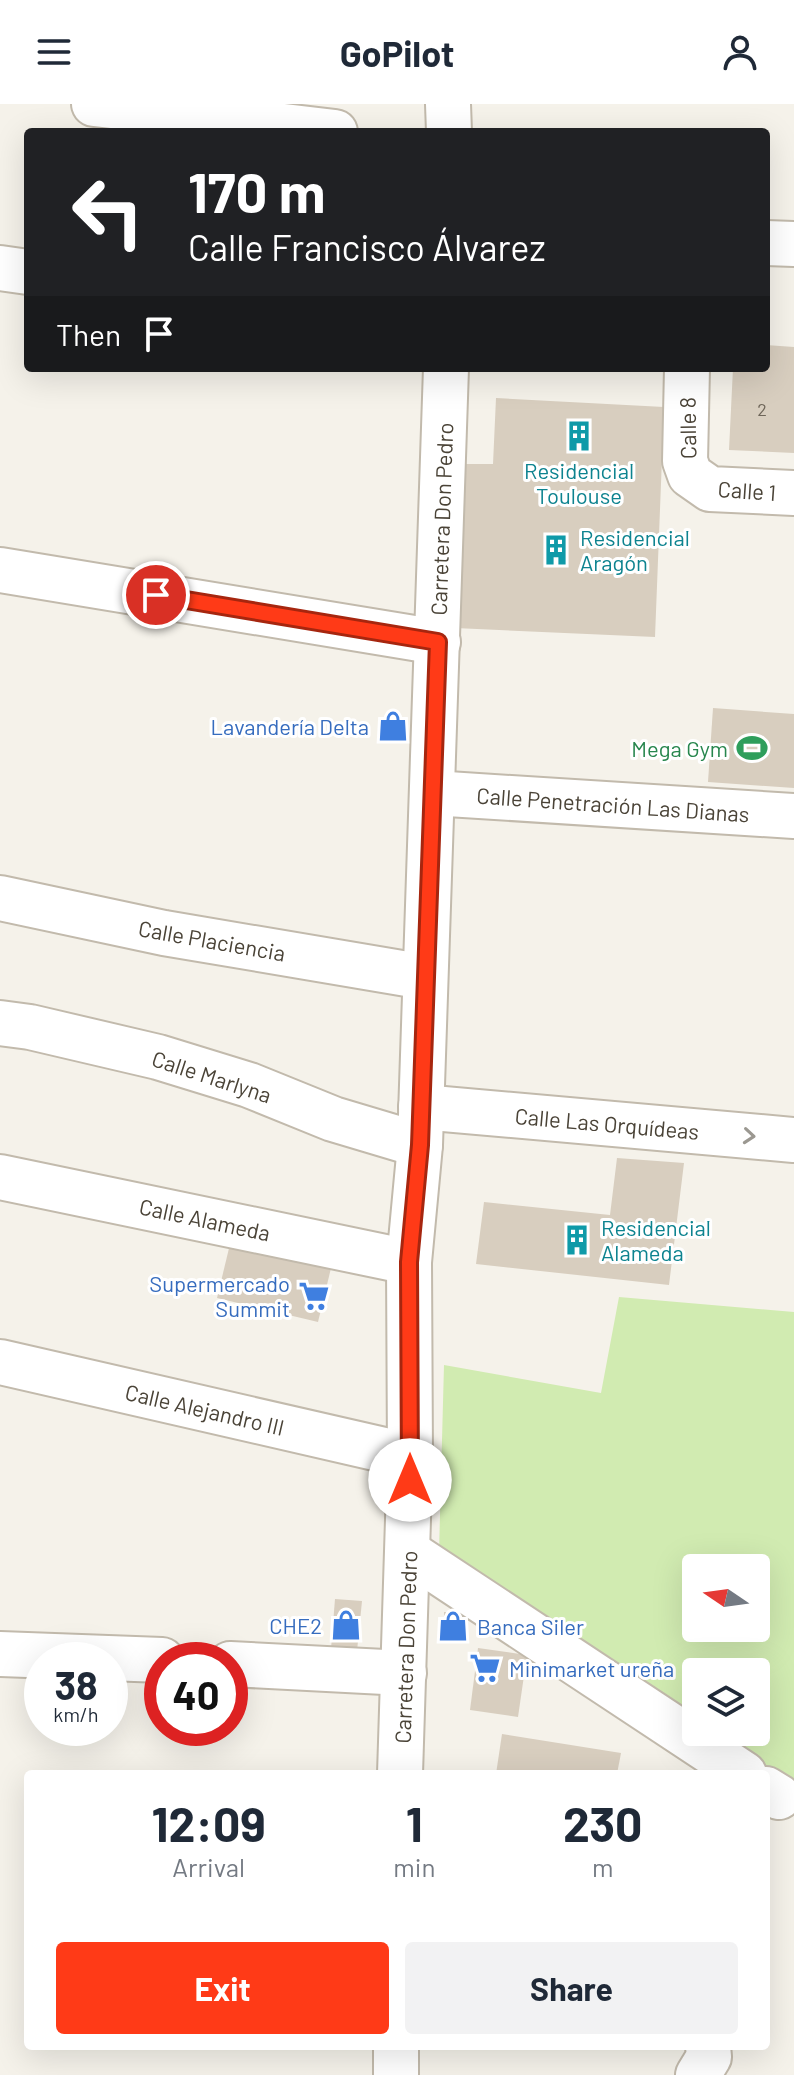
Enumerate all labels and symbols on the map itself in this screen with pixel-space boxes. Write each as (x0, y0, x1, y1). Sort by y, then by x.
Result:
street label: Calle 8 (673, 397, 701, 459)
house number: 2 (757, 398, 767, 420)
building icon: Residencial Toulouse (562, 419, 596, 453)
street label: Carretera Don Pedro (425, 422, 457, 616)
place label: Residencial Toulouse (524, 457, 634, 508)
street label: Calle 1 (717, 475, 777, 505)
place label: Residencial Aragón (580, 524, 690, 575)
building icon: Residencial Aragón (539, 533, 573, 567)
pin (122, 561, 190, 629)
shop icon: Lavandería Delta (376, 709, 410, 743)
place label: Lavandería Delta (211, 713, 369, 739)
sports icon: Mega Gym (735, 731, 769, 765)
place label: Mega Gym (631, 735, 728, 761)
street label: Calle Penetración Las Dianas (476, 781, 750, 827)
street label: Calle Placiencia (136, 914, 288, 966)
street label: Calle Marlyna (149, 1044, 275, 1108)
street label: Calle Las Orquídeas (514, 1102, 700, 1144)
one-way arrow (743, 1127, 756, 1144)
street label: Calle Alameda (137, 1192, 273, 1246)
place label: Residencial Alameda (601, 1214, 711, 1265)
building icon: Residencial Alameda (560, 1223, 594, 1257)
place label: Supermercado Summit (149, 1270, 290, 1321)
supermarket icon: Supermercado Summit (297, 1279, 331, 1313)
street label: Calle Alejandro III (123, 1378, 287, 1440)
position arrow (368, 1438, 452, 1522)
street label: Carretera Don Pedro (389, 1550, 421, 1744)
north arrow (682, 1554, 770, 1642)
shop icon: CHE2 (329, 1608, 363, 1642)
shop icon: Banca Siler (436, 1609, 470, 1643)
place label: CHE2 (269, 1612, 322, 1638)
place label: Banca Siler (477, 1613, 584, 1639)
speed limit sign: 40 (144, 1642, 248, 1746)
supermarket icon: Minimarket ureña (468, 1651, 502, 1685)
place label: Minimarket ureña (509, 1655, 674, 1681)

